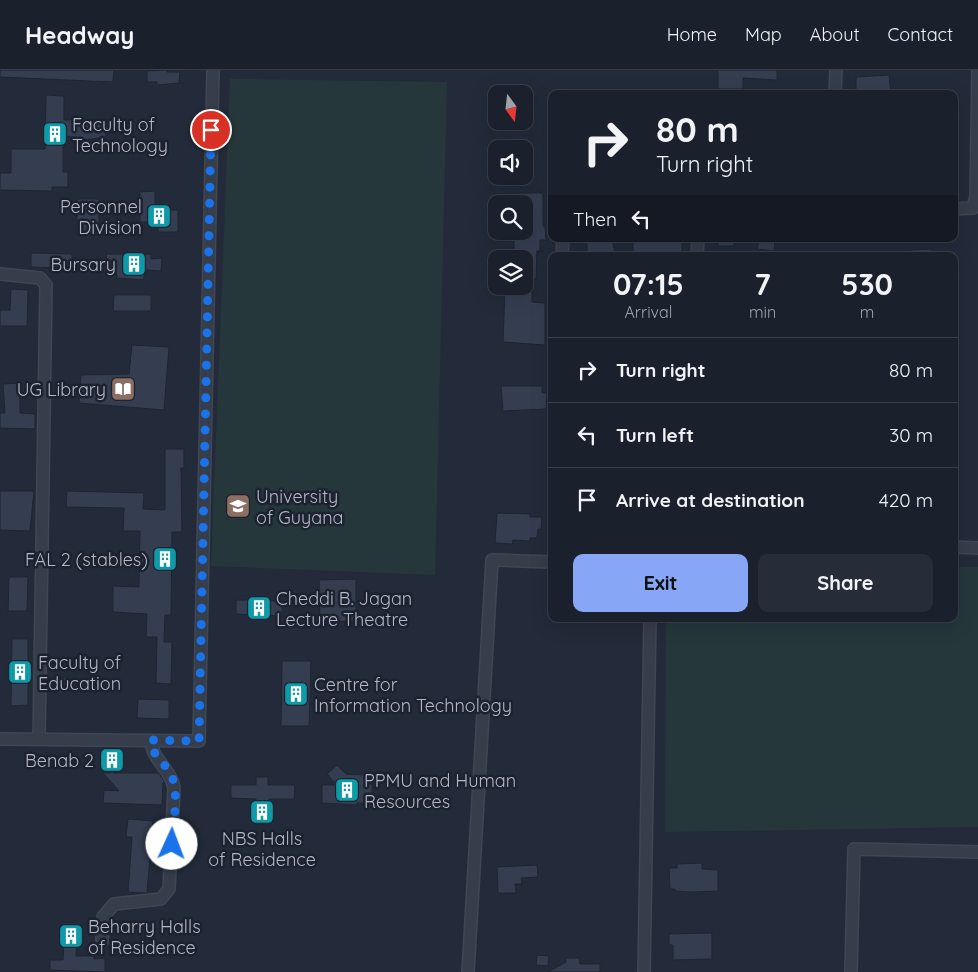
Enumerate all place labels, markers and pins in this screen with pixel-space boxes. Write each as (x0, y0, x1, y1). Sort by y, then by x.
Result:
pin (190, 109, 232, 151)
place label: Faculty of Technology (72, 113, 168, 157)
building icon: Faculty of Technology (42, 121, 68, 147)
place label: Personnel Division (60, 195, 142, 239)
building icon: Personnel Division (146, 203, 172, 229)
building icon: Bursary (121, 251, 147, 277)
place label: Bursary (50, 253, 116, 276)
library icon: UG Library (110, 376, 136, 402)
place label: UG Library (17, 378, 106, 401)
place label: University of Guyana (256, 485, 343, 529)
school or university icon: University of Guyana (225, 493, 251, 519)
building icon: FAL 2 (stables) (152, 546, 178, 572)
place label: FAL 2 (stables) (25, 548, 148, 571)
place label: Cheddi B. Jagan Lecture Theatre (276, 587, 412, 631)
building icon: Cheddi B. Jagan Lecture Theatre (246, 595, 272, 621)
place label: Faculty of Education (38, 651, 121, 695)
building icon: Faculty of Education (7, 659, 33, 685)
place label: Centre for Information Technology (314, 673, 512, 717)
building icon: Centre for Information Technology (283, 681, 309, 707)
building icon: Benab 2 (99, 747, 125, 773)
place label: Benab 2 (25, 749, 94, 772)
place label: PPMU and Human Resources (364, 769, 516, 813)
building icon: PPMU and Human Resources (334, 777, 360, 803)
building icon: NBS Halls of Residence (249, 799, 275, 825)
place label: NBS Halls of Residence (208, 827, 316, 871)
place label: Beharry Halls of Residence (88, 915, 201, 959)
building icon: Beharry Halls of Residence (58, 923, 84, 949)

